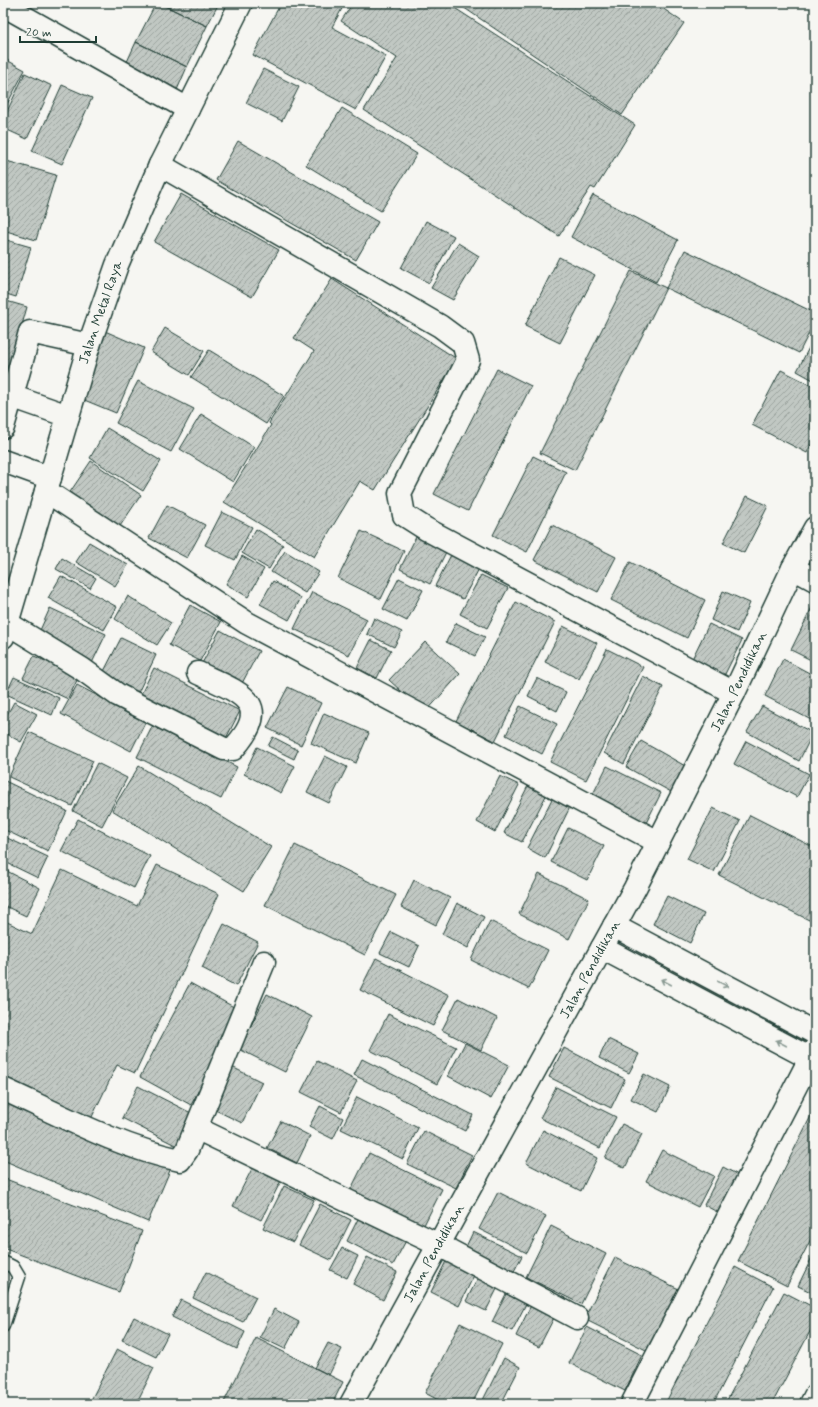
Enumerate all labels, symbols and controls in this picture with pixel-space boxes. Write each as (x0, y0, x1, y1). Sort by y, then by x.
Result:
scale bar (20, 18, 96, 44)
text: 20 m (26, 25, 52, 41)
street label: Jalan Metal Raya (75, 258, 127, 366)
street label: Jalan Pendidikan (707, 628, 771, 735)
street label: Jalan Pendidikan (556, 917, 625, 1022)
one-way arrow (660, 977, 672, 985)
one-way arrow (717, 980, 729, 988)
one-way arrow (775, 1038, 787, 1046)
street label: Jalan Pendidikan (400, 1201, 468, 1306)

